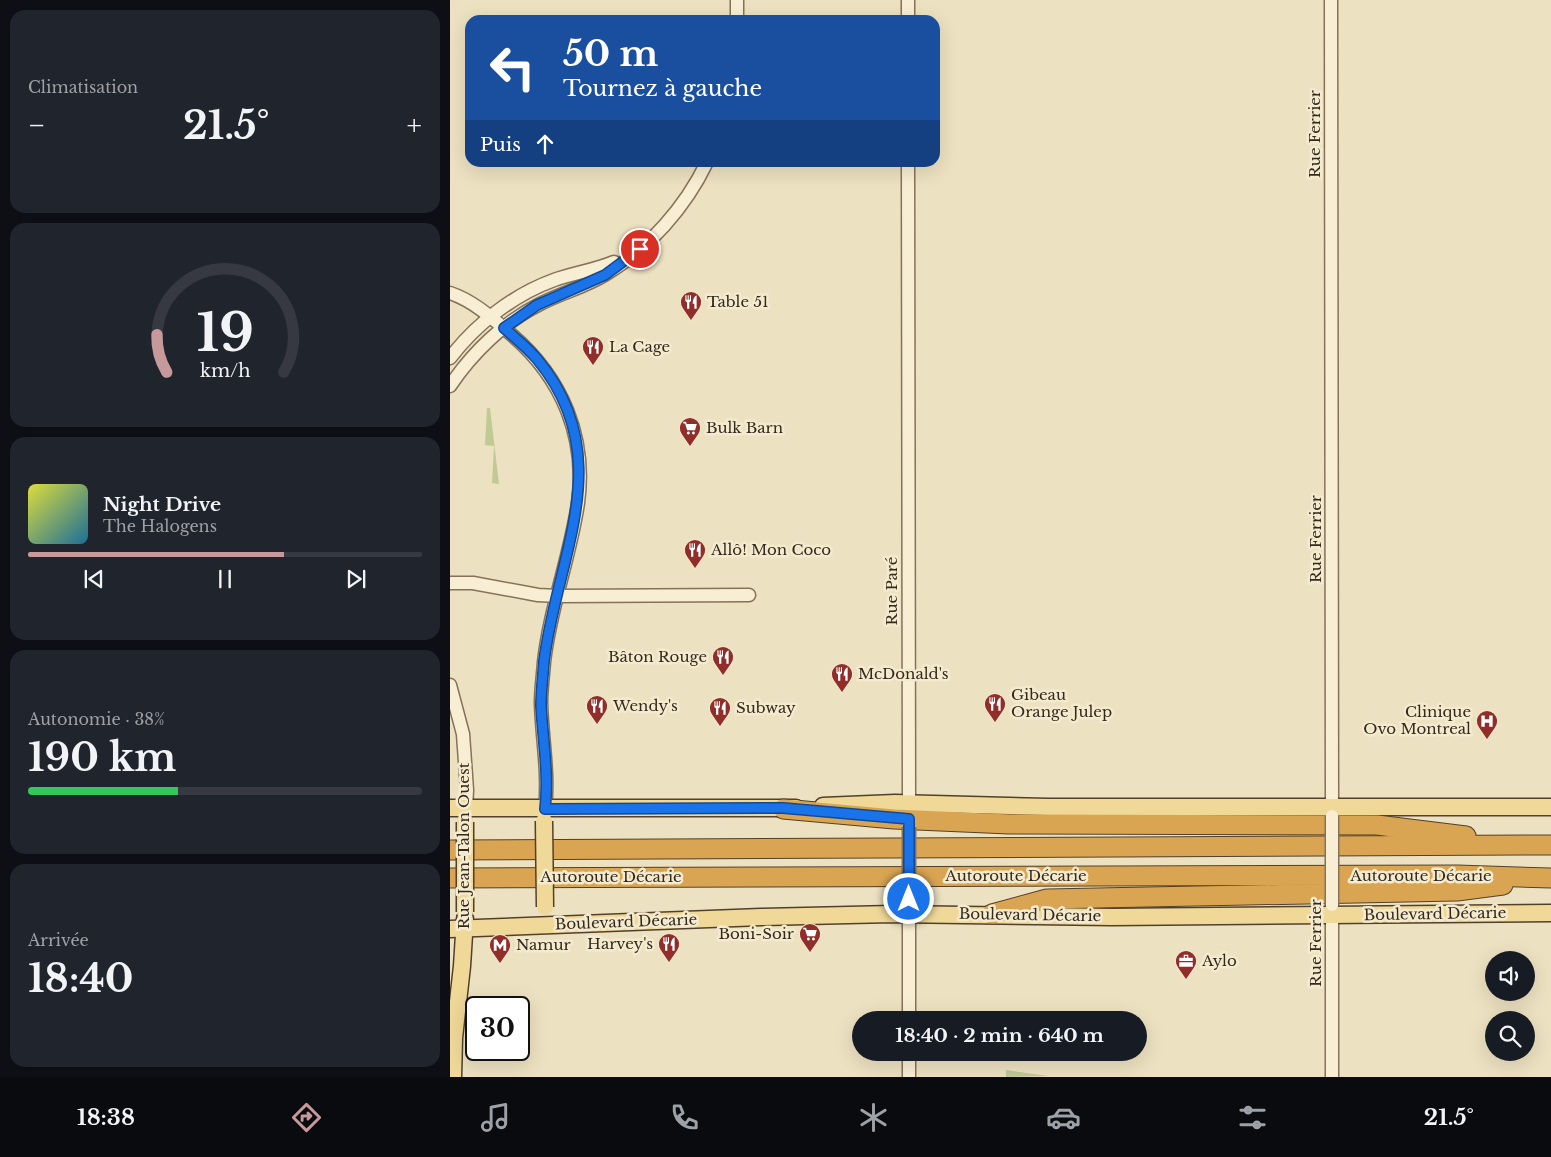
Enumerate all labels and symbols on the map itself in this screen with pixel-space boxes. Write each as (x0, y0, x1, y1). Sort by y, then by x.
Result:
street label: Rue Ferrier (1305, 89, 1324, 178)
pin (619, 228, 661, 270)
restaurant icon: Table 51 (679, 290, 703, 321)
place label: Table 51 (707, 292, 769, 311)
restaurant icon: La Cage (581, 335, 605, 366)
place label: La Cage (609, 337, 670, 356)
supermarket icon: Bulk Barn (678, 416, 702, 447)
place label: Bulk Barn (706, 418, 783, 437)
street label: Rue Ferrier (1306, 494, 1325, 583)
restaurant icon: Allô! Mon Coco (683, 538, 707, 569)
place label: Allô! Mon Coco (710, 540, 831, 559)
street label: Rue Paré (882, 557, 901, 625)
restaurant icon: Bâton Rouge (711, 645, 735, 676)
place label: Bâton Rouge (608, 647, 707, 666)
restaurant icon: McDonald's (830, 662, 854, 693)
place label: McDonald's (858, 664, 949, 683)
place label: Gibeau Orange Julep (1011, 685, 1112, 721)
restaurant icon: Gibeau Orange Julep (983, 692, 1007, 723)
restaurant icon: Wendy's (585, 694, 609, 725)
place label: Wendy's (612, 696, 678, 715)
restaurant icon: Subway (708, 696, 732, 727)
place label: Subway (736, 698, 796, 717)
place label: Clinique Ovo Montreal (1363, 702, 1471, 738)
hospital icon: Clinique Ovo Montreal (1475, 709, 1499, 740)
street label: Rue Jean-Talon Ouest (454, 762, 473, 929)
street label: Autoroute Décarie (944, 866, 1087, 885)
street label: Autoroute Décarie (1349, 866, 1492, 885)
street label: Autoroute Décarie (539, 867, 682, 886)
position arrow (882, 872, 934, 924)
street label: Rue Ferrier (1306, 898, 1325, 987)
street label: Boulevard Décarie (1364, 903, 1506, 924)
street label: Boulevard Décarie (959, 904, 1101, 925)
street label: Boulevard Décarie (554, 910, 698, 933)
supermarket icon: Boni-Soir (798, 922, 822, 953)
place label: Boni-Soir (719, 924, 795, 943)
restaurant icon: Harvey's (657, 932, 681, 963)
metro station icon: Namur (488, 933, 512, 964)
place label: Harvey's (587, 934, 653, 953)
place label: Namur (516, 935, 571, 954)
office icon: Aylo (1174, 949, 1198, 980)
place label: Aylo (1201, 951, 1237, 970)
speed limit sign: 30 (465, 996, 530, 1061)

